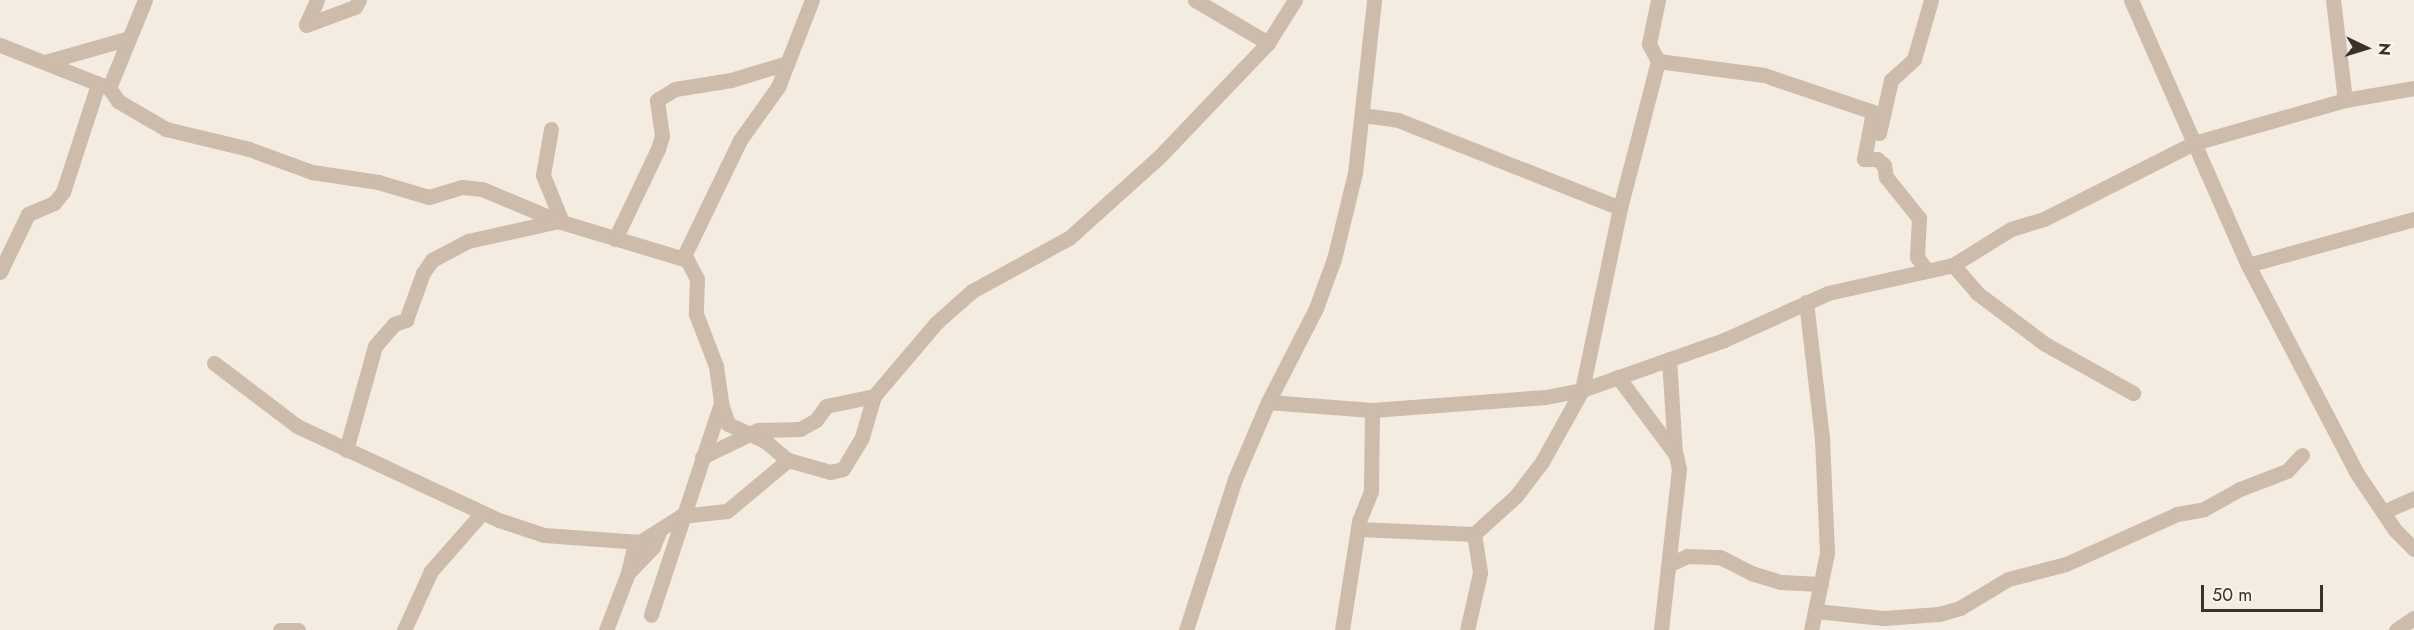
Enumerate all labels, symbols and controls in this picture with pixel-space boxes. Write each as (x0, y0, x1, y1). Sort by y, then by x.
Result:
north arrow (2336, 18, 2396, 78)
text: N (2373, 42, 2396, 56)
scale bar (2204, 573, 2326, 611)
text: 50 m (2212, 582, 2252, 608)

